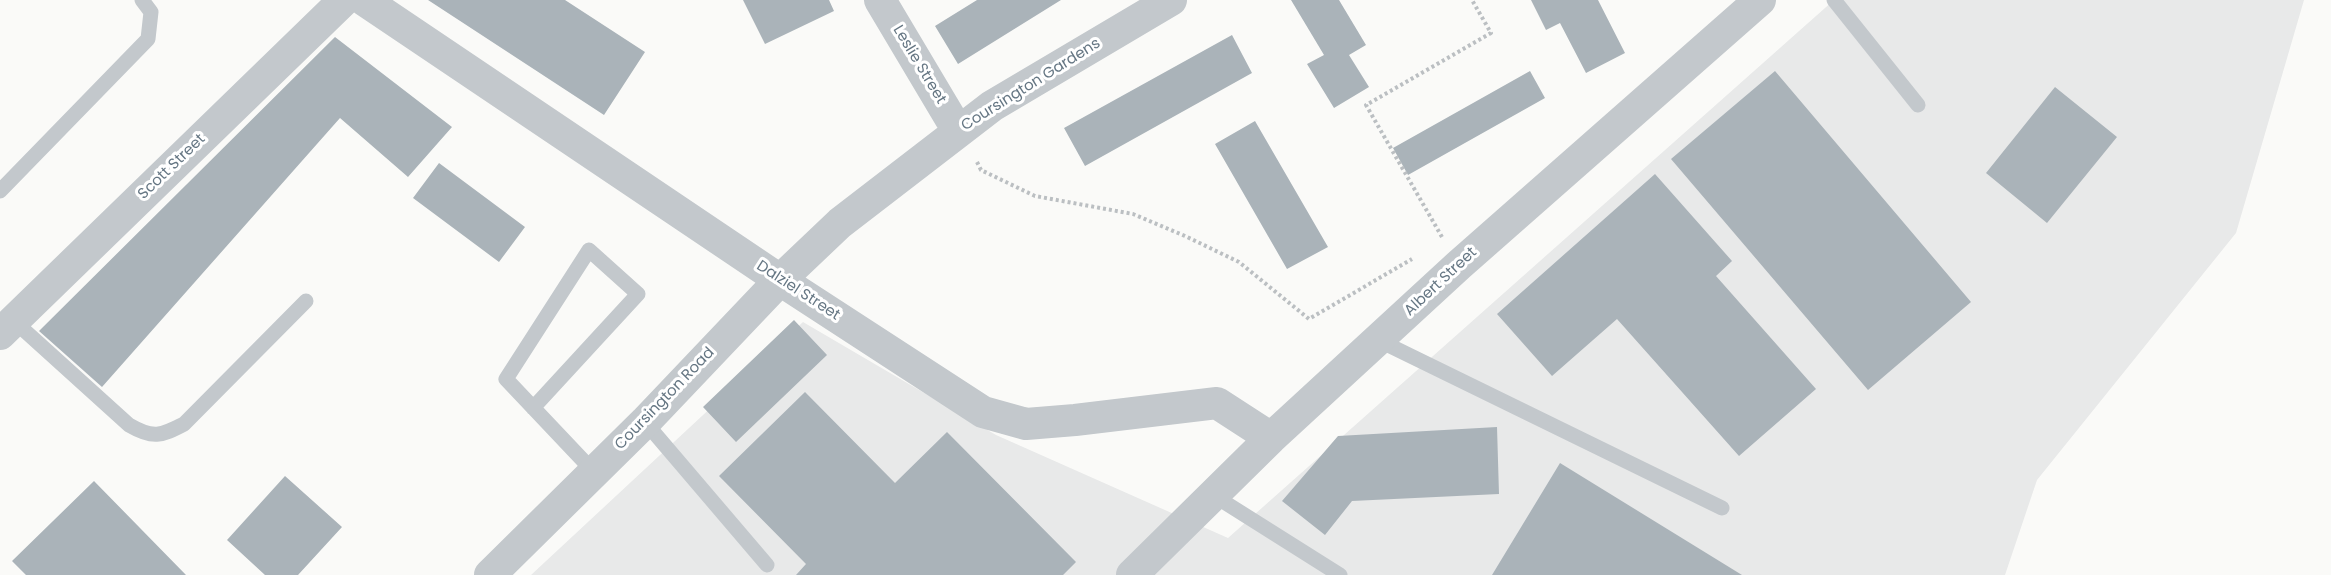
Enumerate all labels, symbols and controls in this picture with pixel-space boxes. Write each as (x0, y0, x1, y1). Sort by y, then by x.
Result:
street label: Leslie Street (889, 23, 949, 107)
street label: Coursington Gardens (958, 35, 1104, 135)
street label: Scott Street (135, 131, 209, 203)
street label: Albert Street (1401, 244, 1481, 320)
street label: Dalziel Street (753, 257, 843, 325)
street label: Coursington Road (612, 344, 718, 454)

